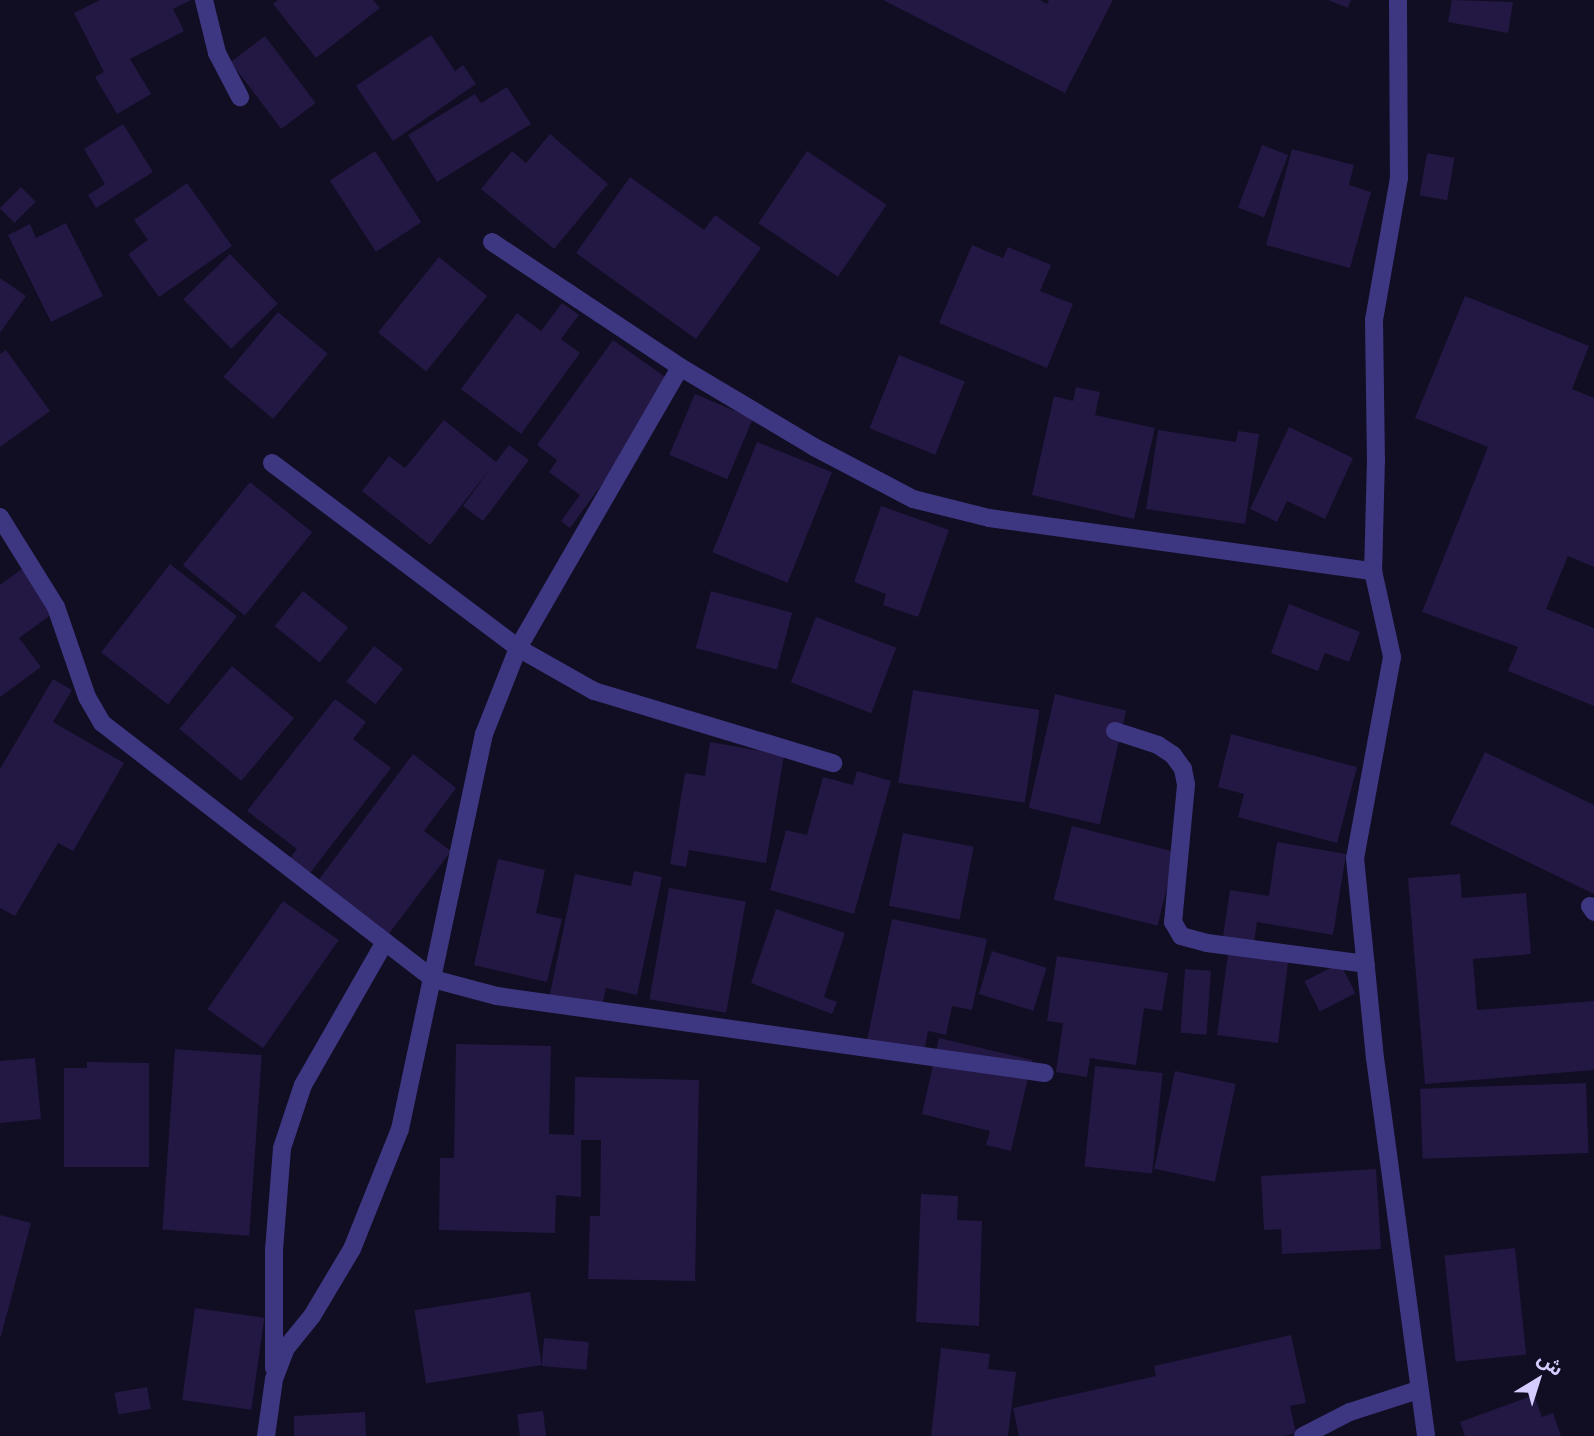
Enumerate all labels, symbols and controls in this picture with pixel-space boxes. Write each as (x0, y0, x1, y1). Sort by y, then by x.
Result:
north arrow (1503, 1345, 1573, 1415)
text: ش (1534, 1347, 1568, 1380)

